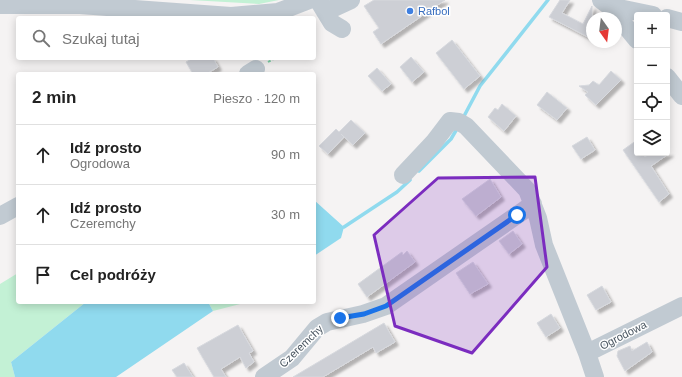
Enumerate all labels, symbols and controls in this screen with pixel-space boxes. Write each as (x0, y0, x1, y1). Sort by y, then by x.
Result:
place label: Rafbol (418, 5, 450, 17)
marker: Rafbol (405, 6, 415, 16)
north arrow (586, 12, 622, 48)
map controls (634, 12, 670, 156)
button: + (634, 12, 670, 48)
search box (16, 16, 316, 60)
icon: search (30, 27, 52, 49)
text: Szukaj tutaj (62, 30, 140, 47)
button: − (634, 48, 670, 84)
button: locate (634, 84, 670, 120)
text: 2 min (32, 88, 76, 107)
text: Pieszo · 120 m (213, 91, 300, 106)
button: layers (634, 120, 670, 156)
text: Idź prosto (70, 139, 142, 156)
icon: ahead (32, 144, 54, 166)
text: 90 m (271, 147, 300, 162)
text: Ogrodowa (70, 156, 130, 171)
text: Idź prosto (70, 199, 142, 216)
icon: ahead (32, 204, 54, 226)
route start (508, 206, 526, 224)
text: 30 m (271, 207, 300, 222)
text: Czeremchy (70, 216, 136, 231)
icon: arrive (32, 264, 54, 286)
text: Cel podróży (70, 266, 156, 283)
route end (331, 309, 349, 327)
street label: Ogrodowa (598, 318, 649, 352)
street label: Czeremchy (277, 322, 326, 370)

